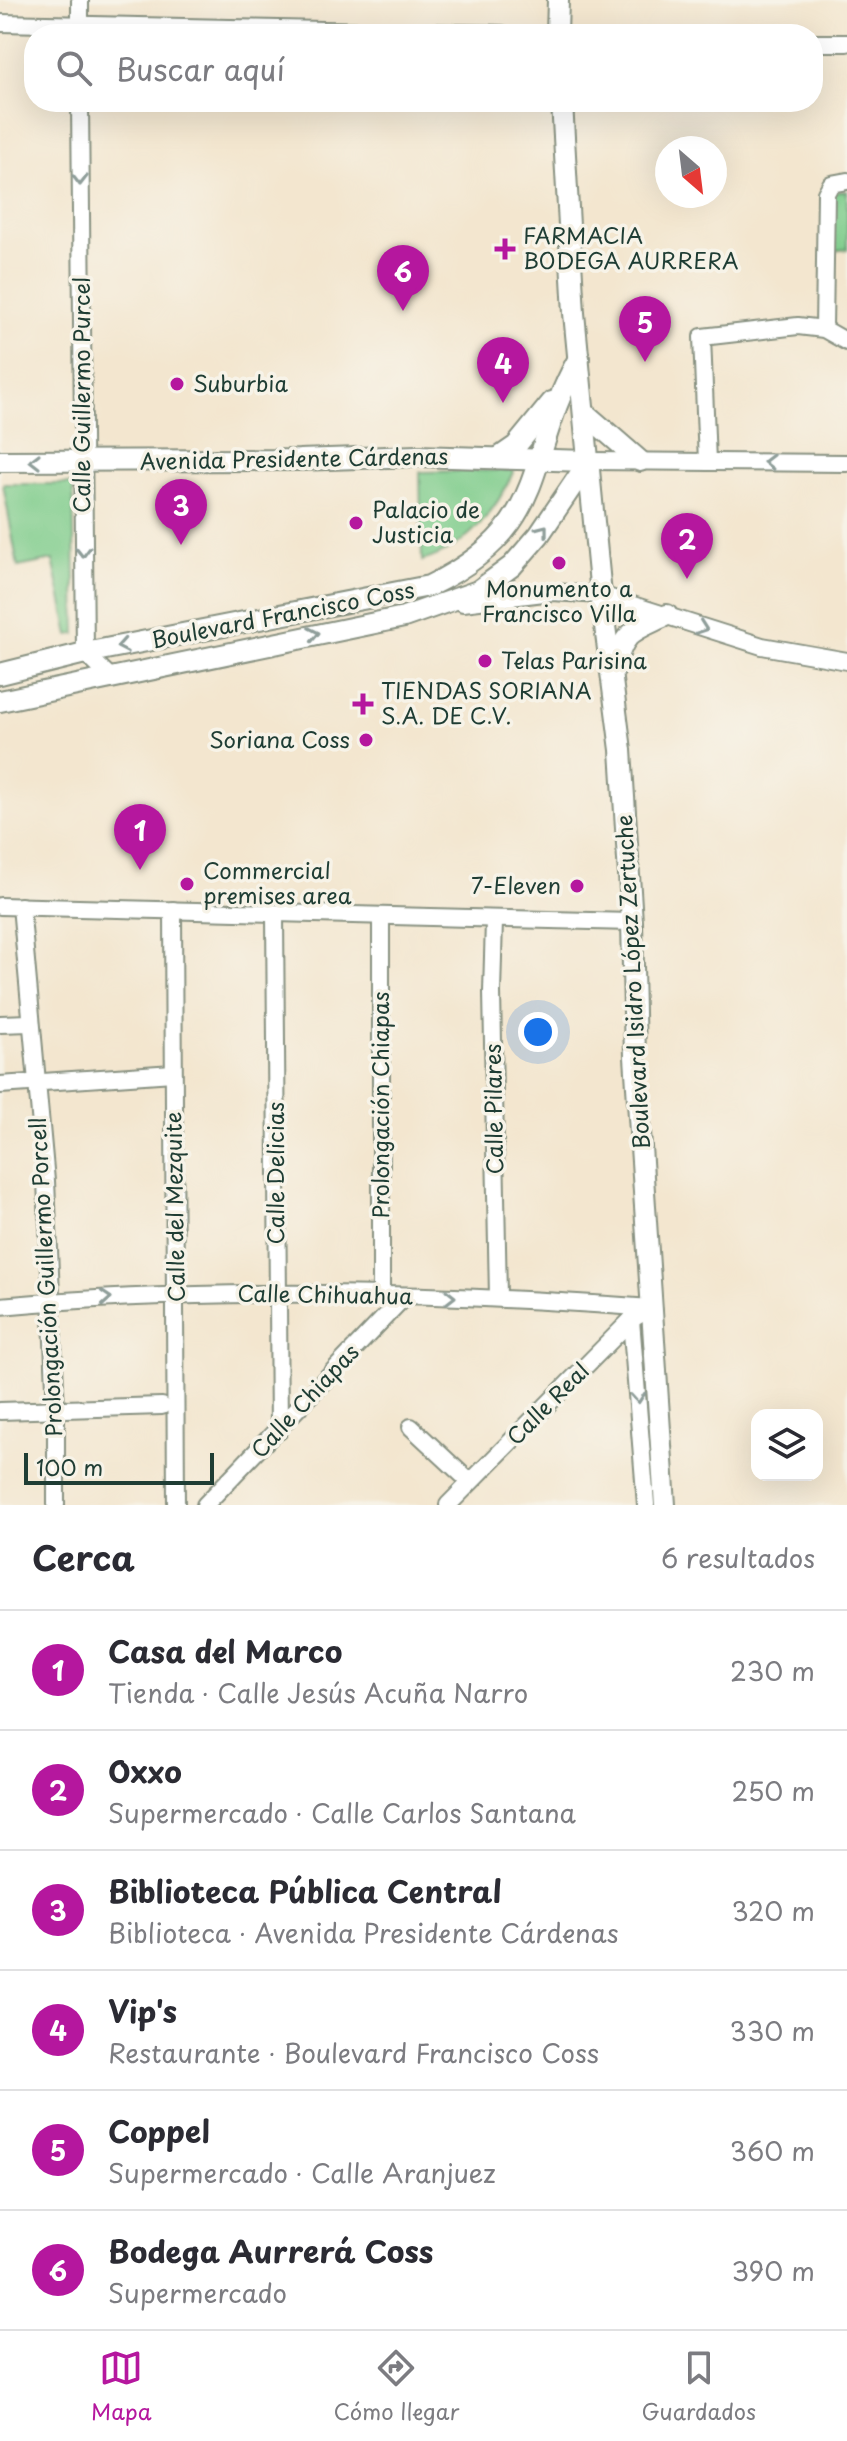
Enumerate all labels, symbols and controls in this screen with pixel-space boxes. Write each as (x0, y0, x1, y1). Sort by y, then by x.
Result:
search box (24, 24, 823, 112)
icon: search (52, 46, 96, 90)
text: Buscar aquí (116, 46, 285, 91)
north arrow (655, 136, 727, 208)
one-way arrow (71, 174, 89, 187)
place label: FARMACIA BODEGA AURRERA (523, 218, 739, 276)
marker: FARMACIA BODEGA AURRERA (494, 238, 516, 260)
pin: 6 (377, 245, 429, 311)
street label: Calle Guillermo Purcel (64, 277, 97, 513)
pin: 5 (619, 296, 671, 362)
pin: 4 (477, 337, 529, 403)
place label: Suburbia (193, 366, 289, 399)
marker: Suburbia (168, 375, 186, 393)
street label: Avenida Presidente Cárdenas (140, 438, 448, 477)
one-way arrow (28, 452, 41, 470)
one-way arrow (762, 453, 775, 471)
pin: 3 (155, 479, 207, 545)
place label: Palacio de Justicia (372, 492, 480, 550)
pin: 2 (661, 513, 713, 579)
marker: Palacio de Justicia (347, 514, 365, 532)
one-way arrow (533, 524, 547, 539)
one-way arrow (75, 546, 92, 559)
marker: Monumento a Francisco Villa (550, 554, 568, 572)
place label: Monumento a Francisco Villa (482, 571, 636, 629)
street label: Boulevard Francisco Coss (148, 572, 417, 655)
one-way arrow (694, 618, 708, 634)
one-way arrow (307, 627, 321, 644)
one-way arrow (115, 637, 129, 654)
place label: Telas Parisina (501, 643, 647, 676)
marker: Telas Parisina (476, 652, 494, 670)
place label: TIENDAS SORIANA S.A. DE C.V. (381, 673, 592, 731)
marker: TIENDAS SORIANA S.A. DE C.V. (352, 693, 374, 715)
place label: Soriana Coss (209, 722, 350, 755)
marker: Soriana Coss (357, 731, 375, 749)
pin: 1 (114, 804, 166, 870)
street label: Boulevard Isidro López Zertuche (606, 814, 657, 1150)
place label: Commercial premises area (203, 853, 352, 911)
place label: 7-Eleven (471, 868, 561, 901)
marker: Commercial premises area (178, 875, 196, 893)
marker: 7-Eleven (568, 877, 586, 895)
street label: Prolongación Chiapas (363, 992, 396, 1218)
your location (518, 1012, 558, 1052)
street label: Calle Pilares (475, 1043, 510, 1175)
street label: Calle Delicias (258, 1102, 291, 1244)
street label: Calle del Mezquite (155, 1112, 192, 1302)
street label: Prolongación Guillermo Porcell (20, 1116, 69, 1438)
street label: Calle Chihuahua (237, 1275, 413, 1312)
one-way arrow (444, 1288, 457, 1306)
one-way arrow (100, 1290, 113, 1307)
street label: Calle Chiapas (242, 1335, 366, 1465)
street label: Calle Real (498, 1354, 596, 1452)
one-way arrow (629, 1392, 646, 1405)
map controls (751, 1409, 823, 1481)
button: layers (751, 1409, 823, 1481)
scale bar (24, 1449, 214, 1485)
text: 100 m (36, 1450, 103, 1483)
text: Cerca (32, 1531, 135, 1583)
text: 6 resultados (661, 1538, 815, 1577)
text: Casa del Marco (108, 1628, 342, 1673)
text: 1 (52, 1651, 64, 1690)
text: 230 m (730, 1651, 815, 1690)
text: Tienda · Calle Jesús Acuña Narro (108, 1673, 528, 1712)
text: Oxxo (108, 1748, 182, 1793)
text: 2 (49, 1771, 67, 1810)
text: 250 m (731, 1771, 815, 1810)
text: Supermercado · Calle Carlos Santana (108, 1793, 576, 1832)
text: Biblioteca Pública Central (108, 1868, 502, 1913)
text: 3 (49, 1891, 67, 1930)
text: 320 m (731, 1891, 815, 1930)
text: Biblioteca · Avenida Presidente Cárdenas (108, 1913, 619, 1952)
text: Vip's (108, 1988, 177, 2033)
text: 4 (49, 2011, 67, 2050)
text: 330 m (730, 2011, 815, 2050)
text: Restaurante · Boulevard Francisco Coss (108, 2033, 599, 2072)
text: Coppel (108, 2108, 210, 2153)
text: 5 (50, 2131, 66, 2170)
text: 360 m (730, 2131, 815, 2170)
text: Supermercado · Calle Aranjuez (108, 2153, 496, 2192)
text: Bodega Aurrerá Coss (108, 2228, 433, 2273)
text: 6 (49, 2251, 67, 2290)
text: 390 m (731, 2251, 815, 2290)
text: Supermercado (108, 2273, 287, 2312)
tab: Mapa (91, 2346, 152, 2427)
tab: Cómo llegar (334, 2346, 459, 2427)
tab: Guardados (641, 2346, 756, 2427)

